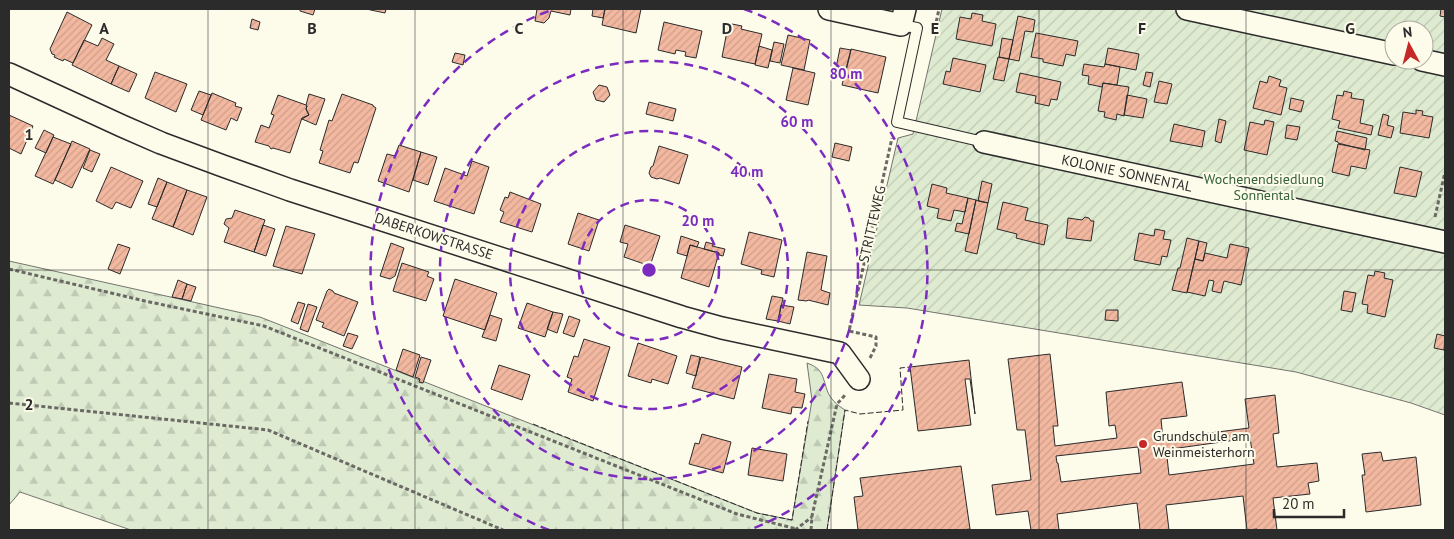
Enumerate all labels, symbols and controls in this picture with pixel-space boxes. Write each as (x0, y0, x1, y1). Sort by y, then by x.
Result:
text: A (99, 18, 109, 38)
text: B (307, 18, 317, 38)
text: C (515, 18, 524, 38)
text: D (722, 18, 732, 38)
text: E (931, 18, 939, 38)
text: F (1138, 18, 1146, 38)
text: G (1345, 18, 1355, 38)
north arrow (1384, 20, 1434, 70)
text: N (1402, 23, 1413, 42)
text: 80 m (830, 64, 862, 83)
text: 60 m (781, 112, 813, 131)
text: 1 (24, 124, 34, 144)
street label: KOLONIE SONNENTAL (1060, 150, 1194, 196)
text: 40 m (731, 162, 763, 181)
park label: Wochenendsiedlung Sonnental (1204, 170, 1324, 204)
street label: STRITTEWEG (854, 184, 890, 264)
street label: DABERKOWSTRASSE (372, 208, 496, 264)
text: 20 m (682, 211, 714, 230)
centre of rings (640, 261, 658, 279)
text: 2 (24, 394, 34, 414)
place label: Grundschule am Weinmeisterhorn (1153, 427, 1255, 461)
marker: Grundschule am Weinmeisterhorn (1137, 438, 1149, 450)
scale bar (1274, 486, 1344, 518)
text: 20 m (1282, 494, 1315, 513)

